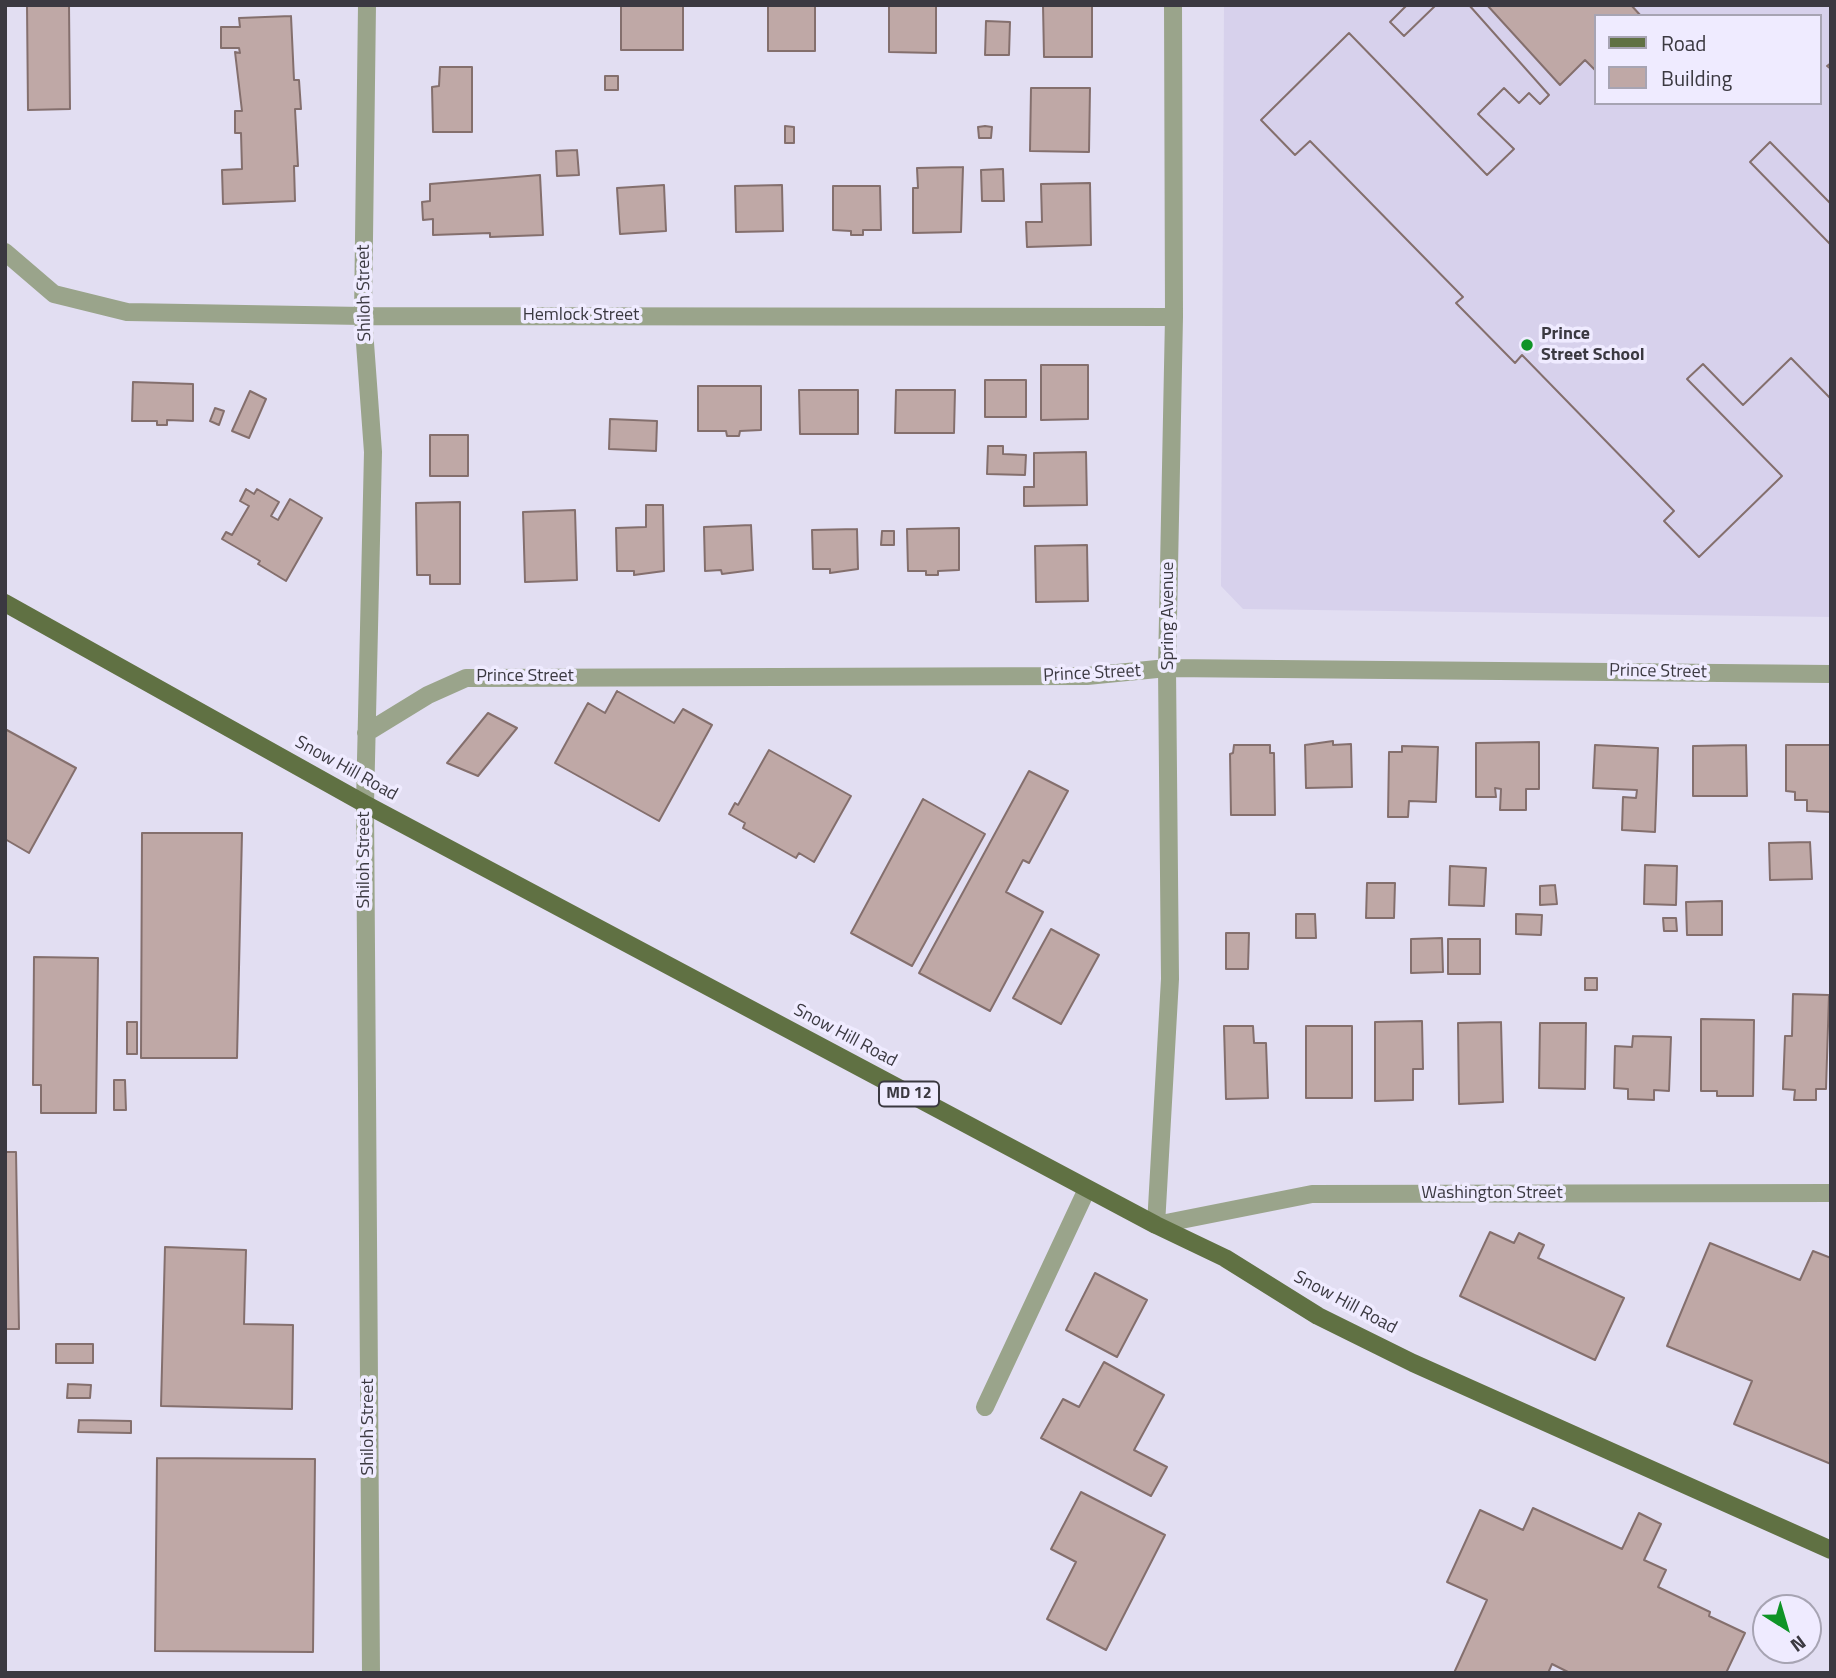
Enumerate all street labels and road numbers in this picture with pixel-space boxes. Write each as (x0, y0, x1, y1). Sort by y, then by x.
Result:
street label: Shiloh Street (353, 244, 377, 342)
street label: Hemlock Street (523, 305, 639, 327)
street label: Spring Avenue (1158, 562, 1180, 670)
street label: Prince Street (1609, 660, 1707, 684)
street label: Prince Street (1043, 661, 1141, 687)
street label: Prince Street (476, 666, 574, 688)
street label: Snow Hill Road (291, 732, 401, 806)
street label: Shiloh Street (354, 811, 376, 909)
street label: Snow Hill Road (790, 1000, 900, 1072)
road number: MD 12 (879, 1082, 939, 1106)
street label: Washington Street (1421, 1183, 1563, 1205)
street label: Snow Hill Road (1290, 1267, 1400, 1339)
street label: Shiloh Street (358, 1378, 380, 1476)

